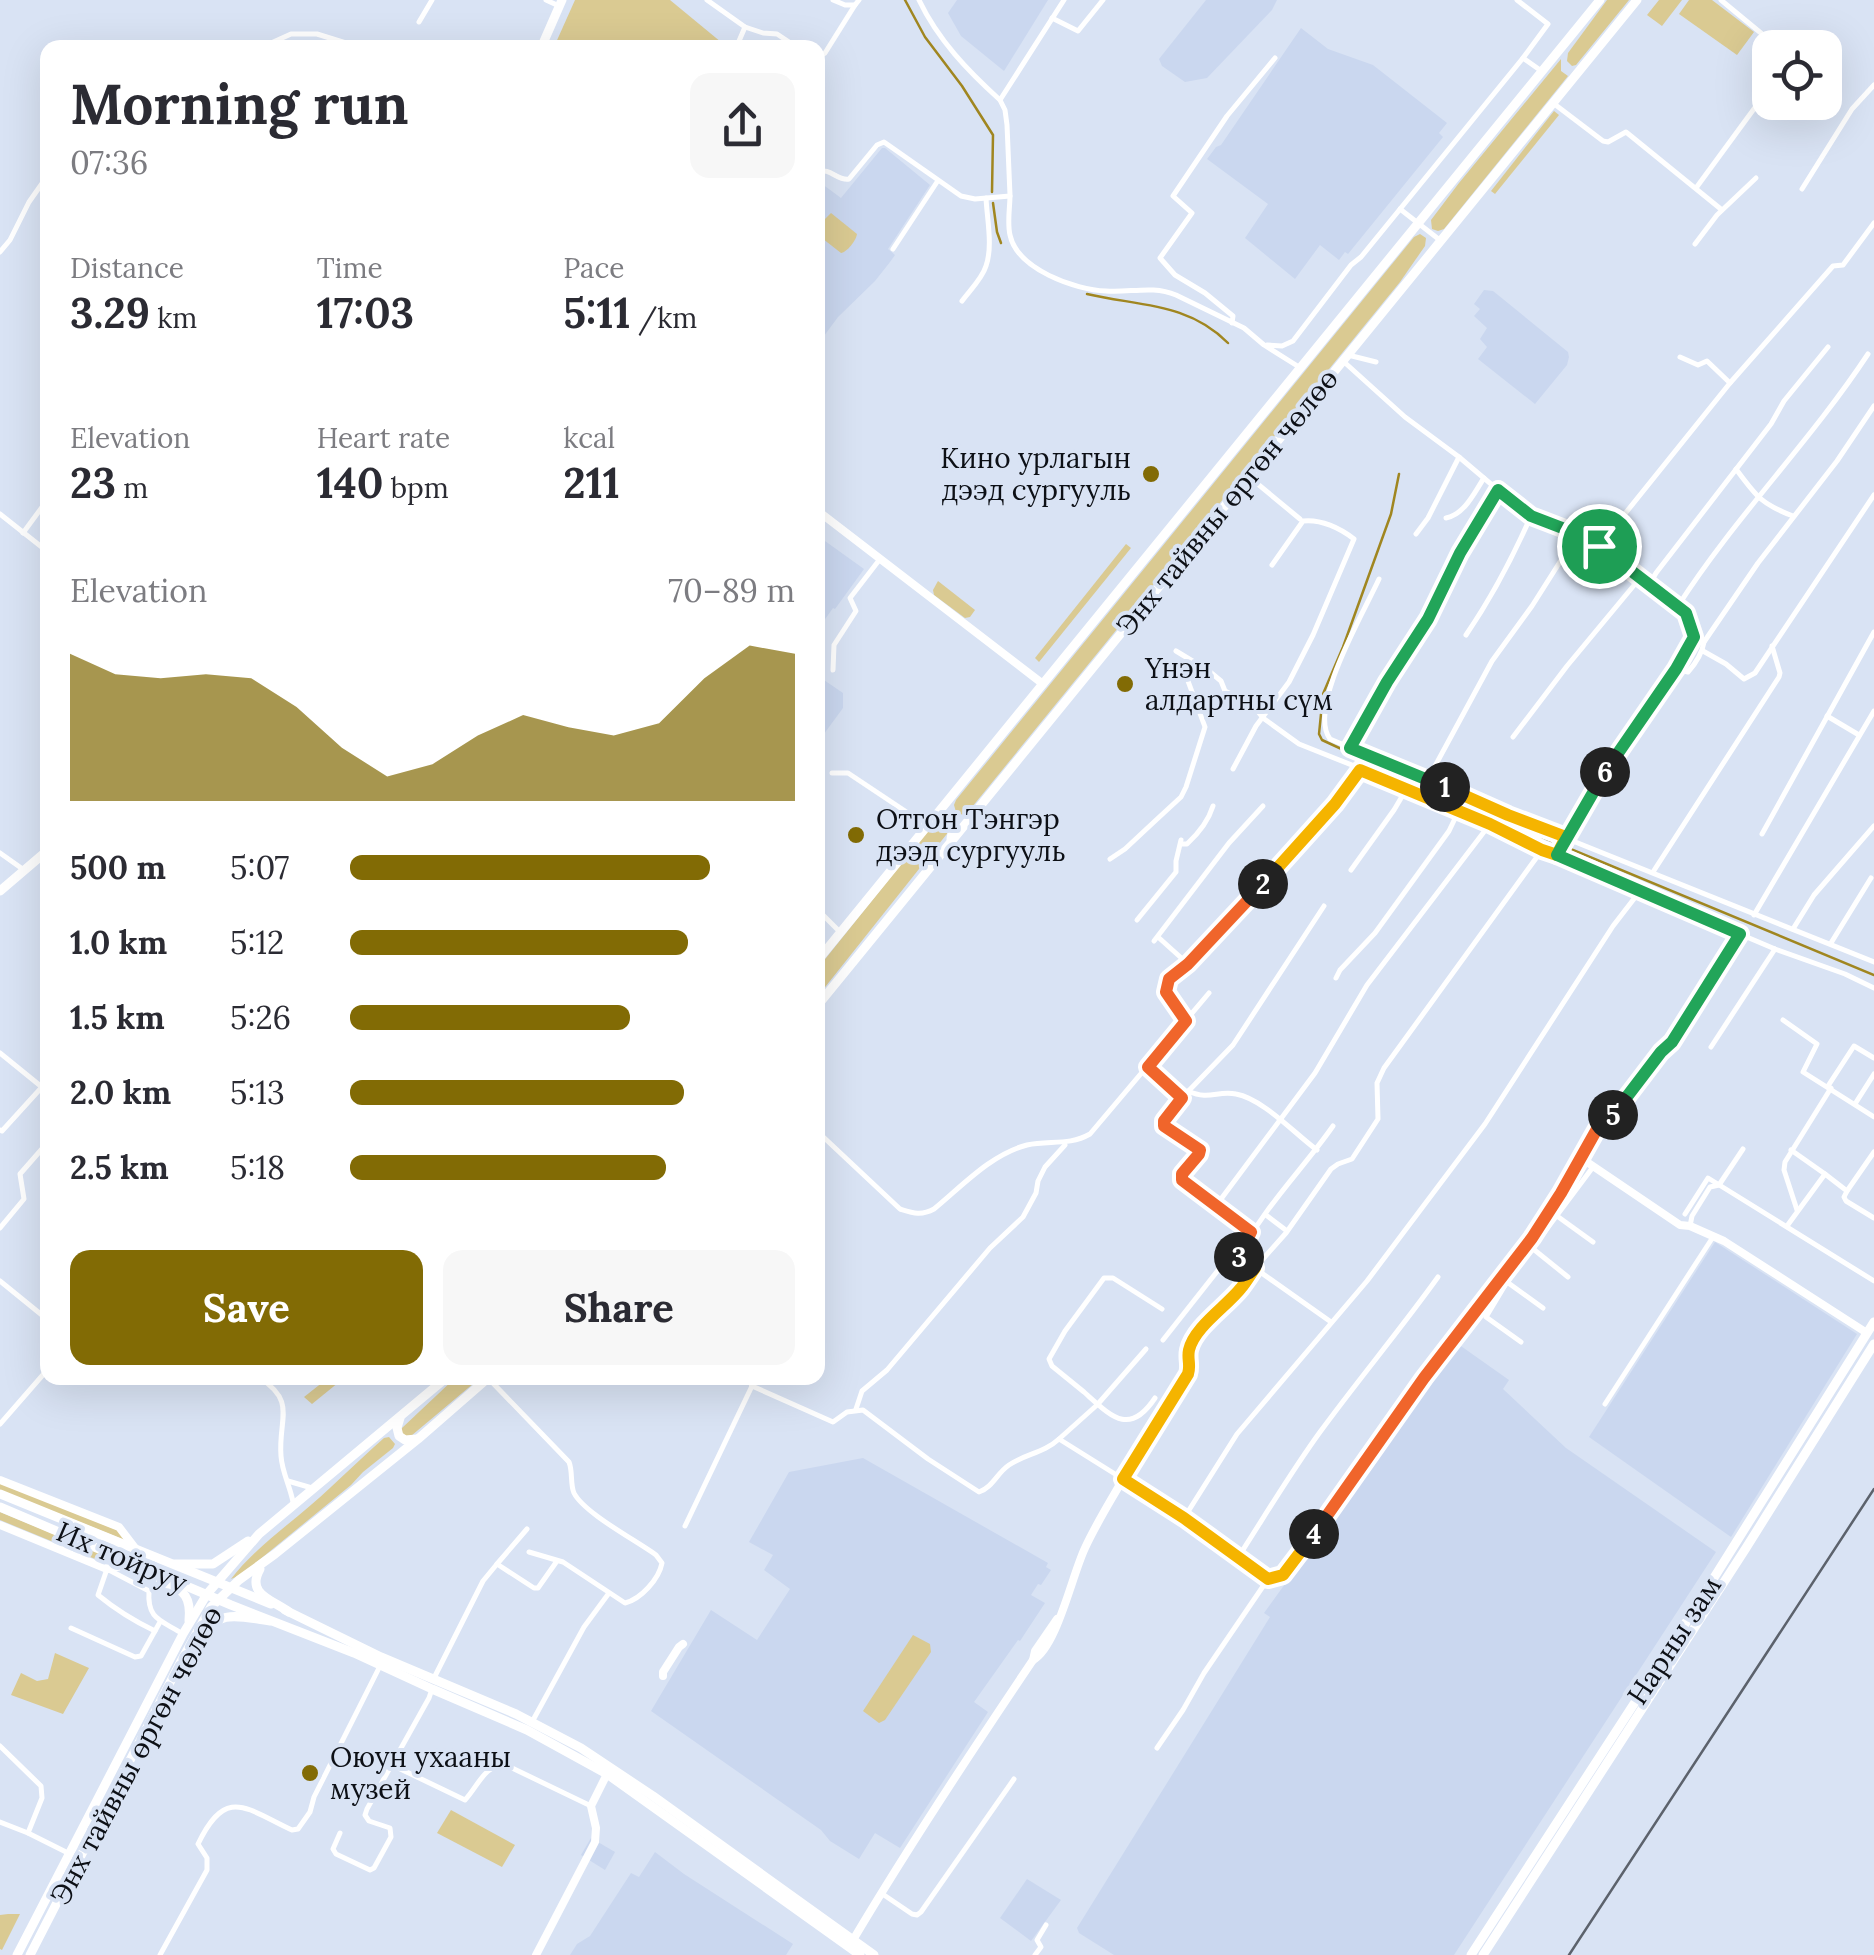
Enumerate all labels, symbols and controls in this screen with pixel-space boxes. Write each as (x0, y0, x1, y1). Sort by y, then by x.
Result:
map controls (1752, 30, 1842, 120)
button: locate (1752, 30, 1842, 120)
text: Morning run (70, 69, 408, 139)
button: share (690, 73, 795, 178)
text: 07:36 (70, 142, 148, 183)
text: Distance (70, 250, 184, 286)
text: Time (317, 250, 383, 286)
text: Pace (563, 250, 624, 286)
text: 3.29 (70, 286, 150, 340)
text: 17:03 (317, 286, 414, 340)
text: 5:11 (563, 286, 631, 340)
text: km (150, 300, 197, 336)
text: /km (631, 300, 697, 336)
street label: Энх тайвны өргөн чөлөө (1108, 361, 1346, 643)
text: Elevation (70, 420, 190, 456)
text: Heart rate (317, 420, 450, 456)
text: kcal (563, 420, 615, 456)
place label: Кино урлагын дээд сургууль (940, 440, 1131, 508)
text: 23 (70, 456, 116, 510)
text: 140 (317, 456, 383, 510)
text: 211 (563, 456, 620, 510)
marker: Кино урлагын дээд сургууль (1140, 463, 1162, 485)
text: m (116, 470, 148, 506)
text: bpm (383, 470, 449, 506)
pin (1557, 504, 1642, 589)
icon: arrive (1572, 519, 1627, 574)
text: Elevation (70, 570, 207, 611)
text: 70–89 m (668, 570, 795, 611)
place label: Үнэн алдартны сүм (1144, 650, 1333, 718)
marker: Үнэн алдартны сүм (1114, 673, 1136, 695)
pin: 6 (1580, 747, 1630, 797)
text: 6 (1597, 754, 1613, 790)
pin: 1 (1420, 762, 1470, 812)
text: 1 (1439, 769, 1451, 805)
place label: Отгон Тэнгэр дээд сургууль (876, 801, 1066, 869)
marker: Отгон Тэнгэр дээд сургууль (845, 824, 867, 846)
text: 500 m (70, 847, 166, 888)
text: 5:07 (230, 847, 289, 888)
pin: 2 (1238, 859, 1288, 909)
text: 2 (1256, 866, 1270, 902)
text: 1.0 km (70, 922, 167, 963)
text: 5:12 (230, 922, 284, 963)
text: 1.5 km (70, 997, 165, 1038)
text: 5:26 (230, 997, 291, 1038)
text: 2.0 km (70, 1072, 171, 1113)
text: 5:13 (230, 1072, 285, 1113)
pin: 5 (1588, 1090, 1638, 1140)
text: 5 (1605, 1097, 1621, 1133)
text: 2.5 km (70, 1147, 169, 1188)
text: 5:18 (230, 1147, 285, 1188)
pin: 3 (1214, 1232, 1264, 1282)
text: 3 (1231, 1239, 1247, 1275)
button: Save (70, 1250, 423, 1365)
button: Share (443, 1250, 795, 1365)
pin: 4 (1289, 1509, 1339, 1559)
street label: Их тойруу (51, 1513, 193, 1601)
text: 4 (1306, 1516, 1322, 1552)
street label: Нарны зам (1619, 1569, 1729, 1711)
street label: Энх тайвны өргөн чөлөө (42, 1600, 230, 1910)
place label: Оюун ухааны музей (330, 1739, 511, 1807)
marker: Оюун ухааны музей (299, 1762, 321, 1784)

